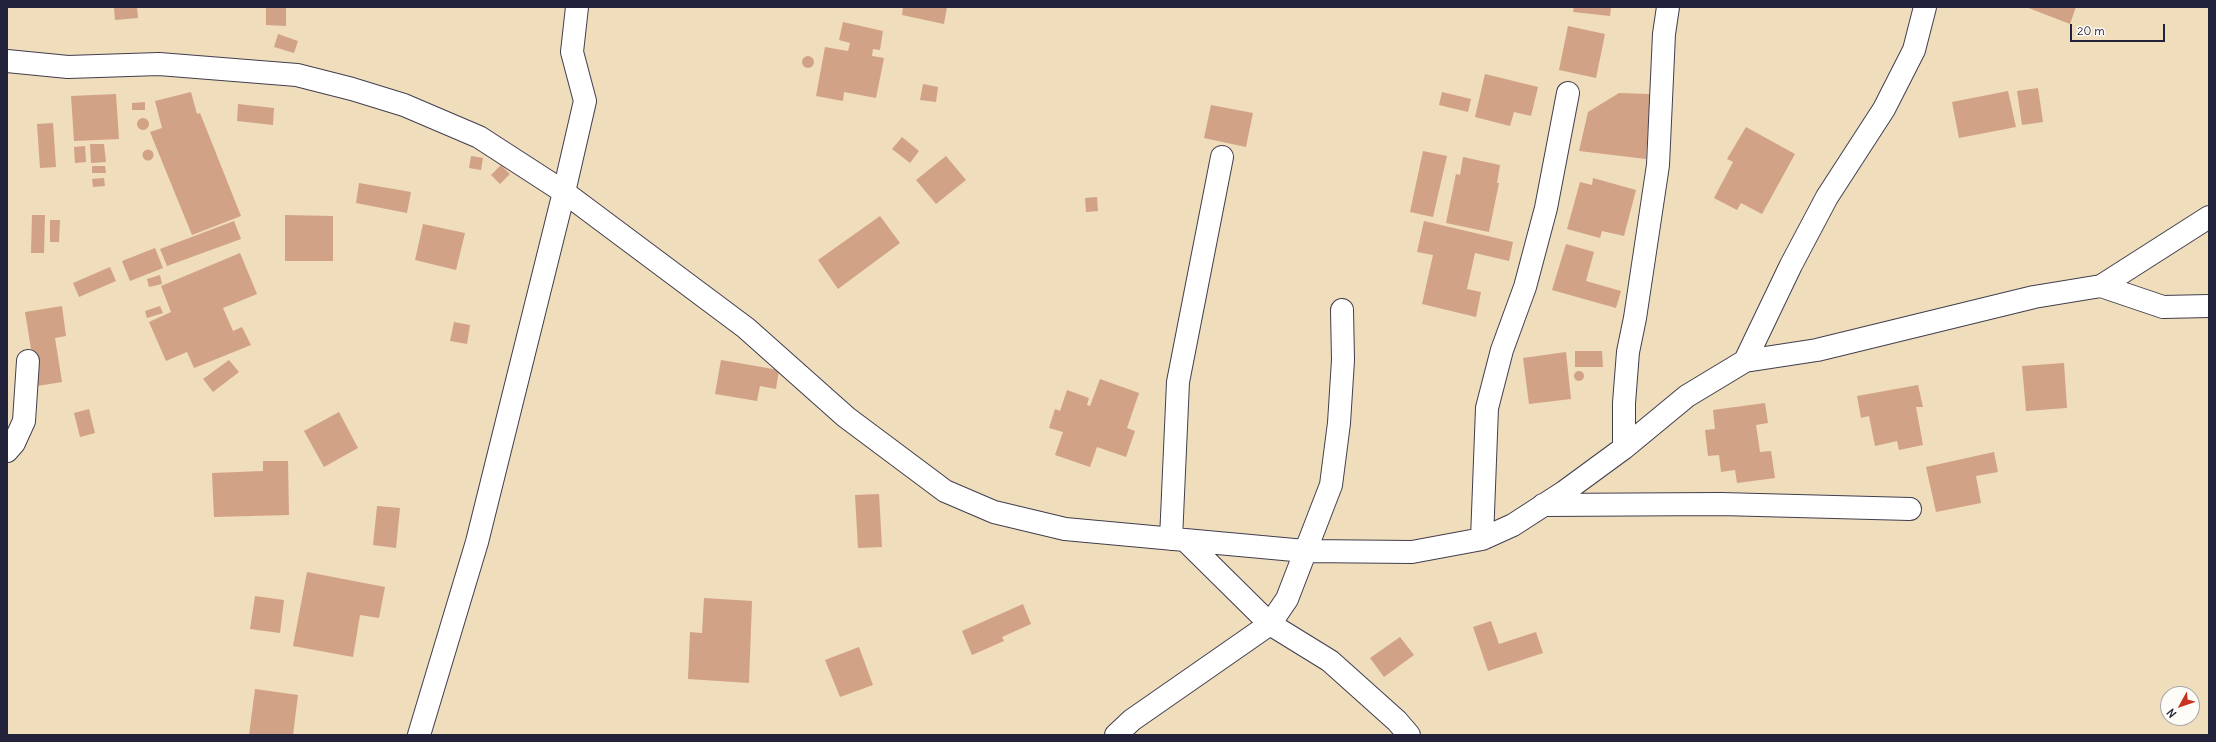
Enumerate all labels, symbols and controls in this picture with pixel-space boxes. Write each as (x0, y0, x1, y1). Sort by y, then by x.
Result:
scale bar (2072, 16, 2167, 42)
text: 20 m (2077, 23, 2105, 38)
north arrow (2160, 686, 2200, 726)
text: N (2164, 706, 2179, 720)

